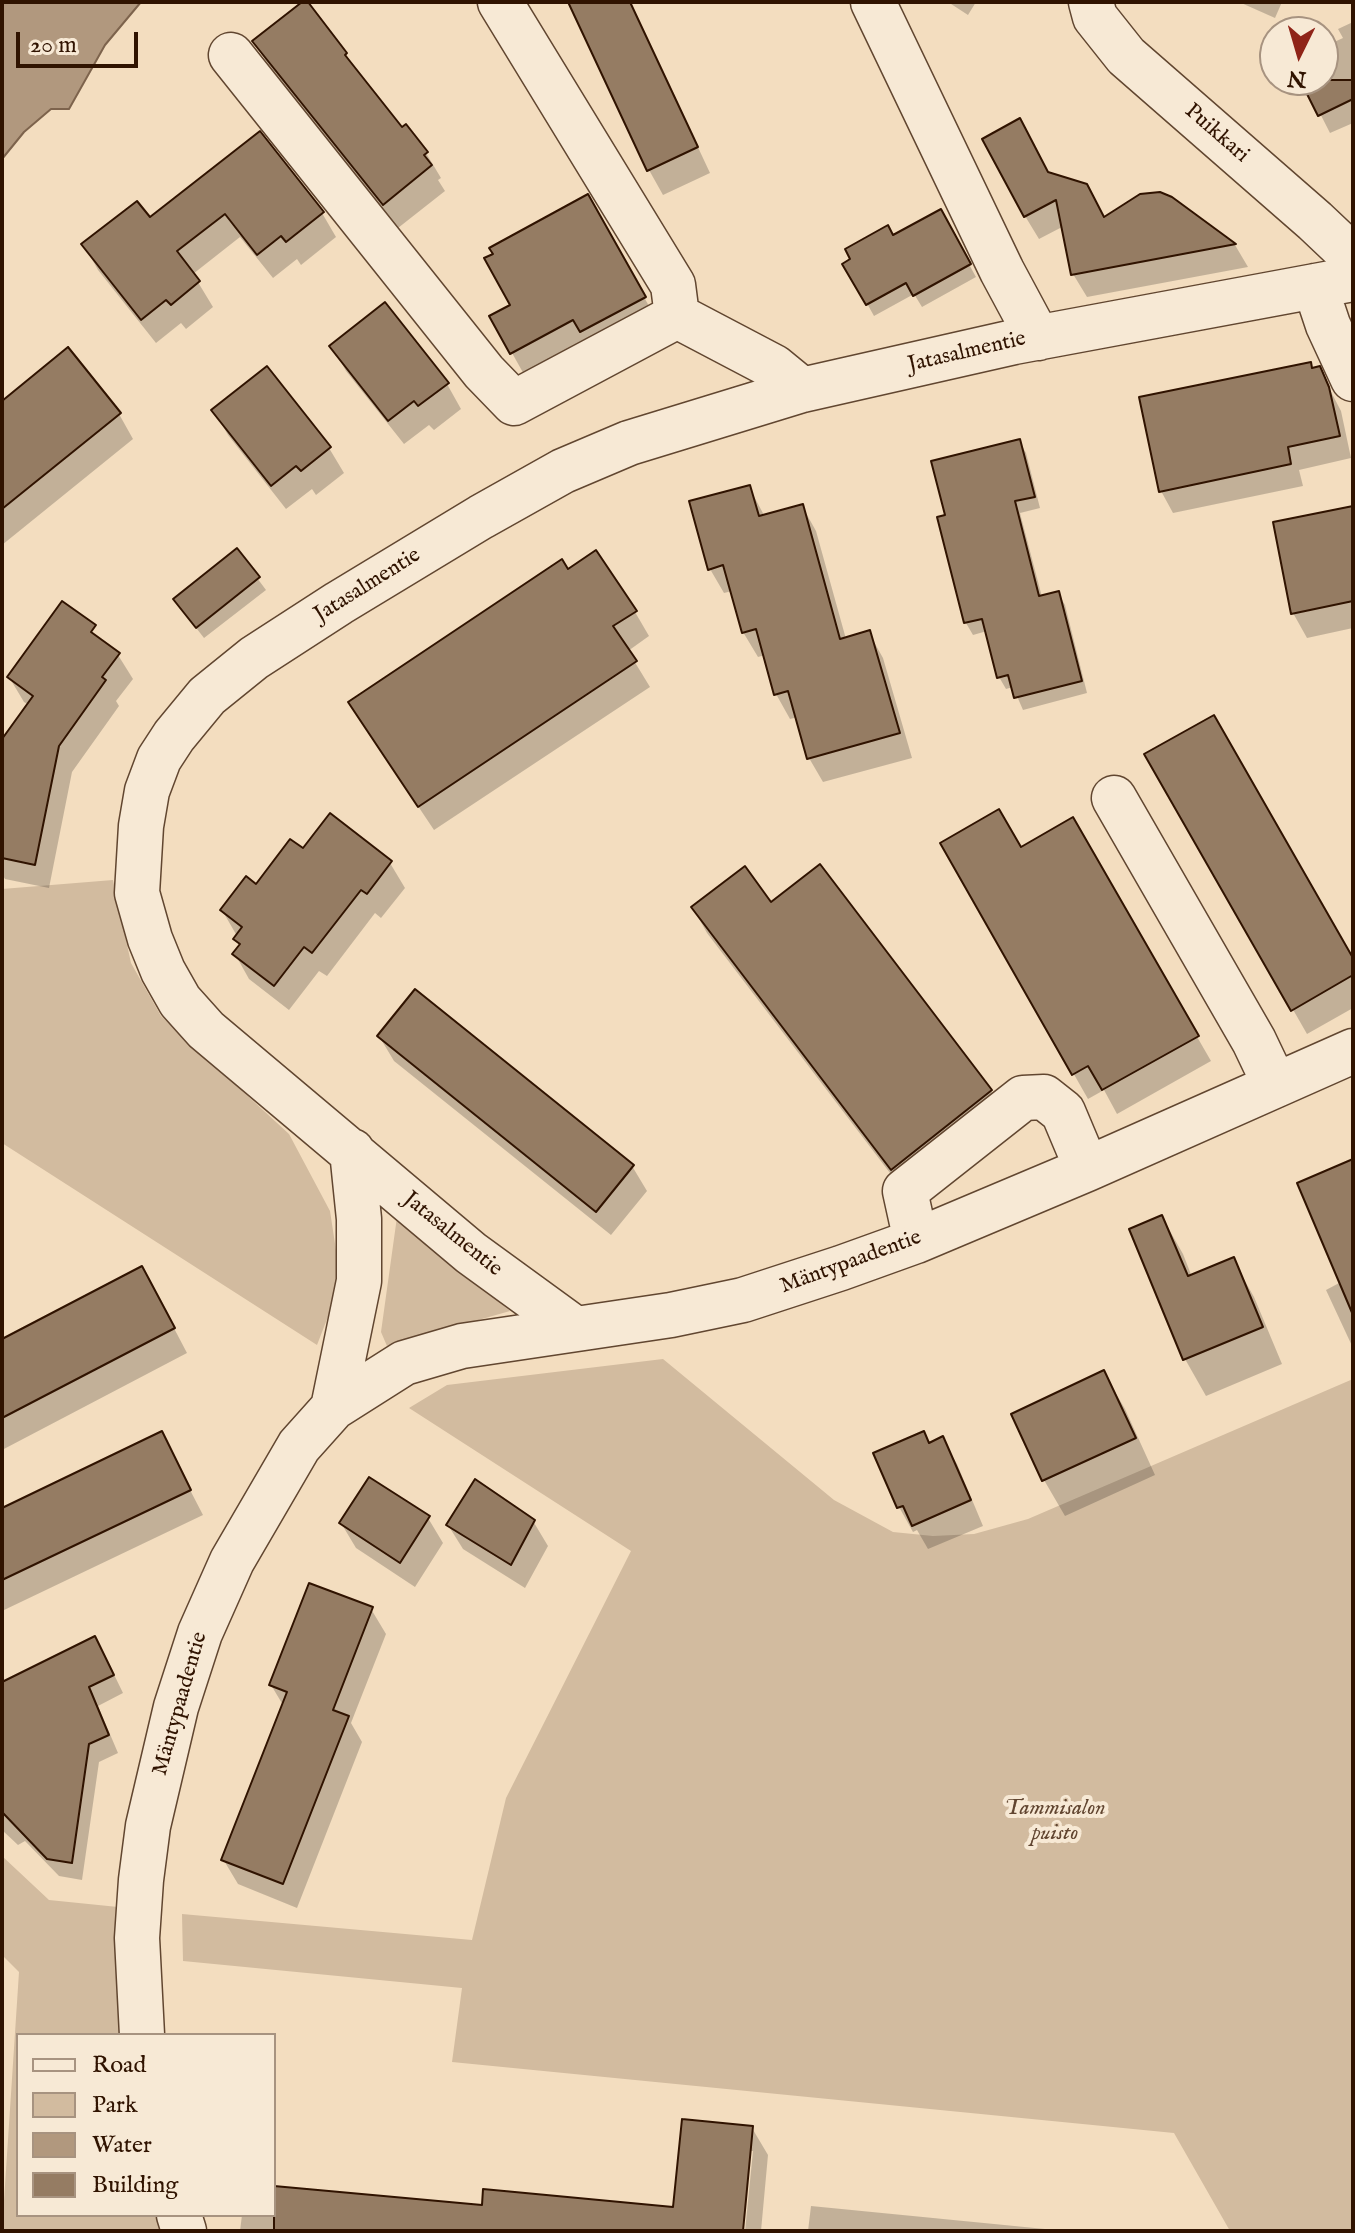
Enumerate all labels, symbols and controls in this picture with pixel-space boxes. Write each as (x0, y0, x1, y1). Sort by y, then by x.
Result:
scale bar (20, 16, 142, 66)
north arrow (1259, 16, 1339, 96)
text: 20 m (30, 30, 77, 61)
text: N (1286, 63, 1308, 93)
street label: Puikkari (1178, 99, 1254, 169)
street label: Jatasalmentie (905, 327, 1029, 379)
street label: Jatasalmentie (310, 543, 426, 629)
street label: Jatasalmentie (397, 1187, 507, 1283)
street label: Mäntypaadentie (777, 1225, 925, 1301)
street label: Mäntypaadentie (148, 1629, 214, 1779)
park label: Tammisalon puisto (1005, 1796, 1105, 1848)
legend (16, 2033, 276, 2217)
text: Road (92, 2050, 146, 2081)
text: Park (92, 2090, 138, 2121)
text: Water (92, 2130, 152, 2161)
text: Building (92, 2170, 178, 2201)

